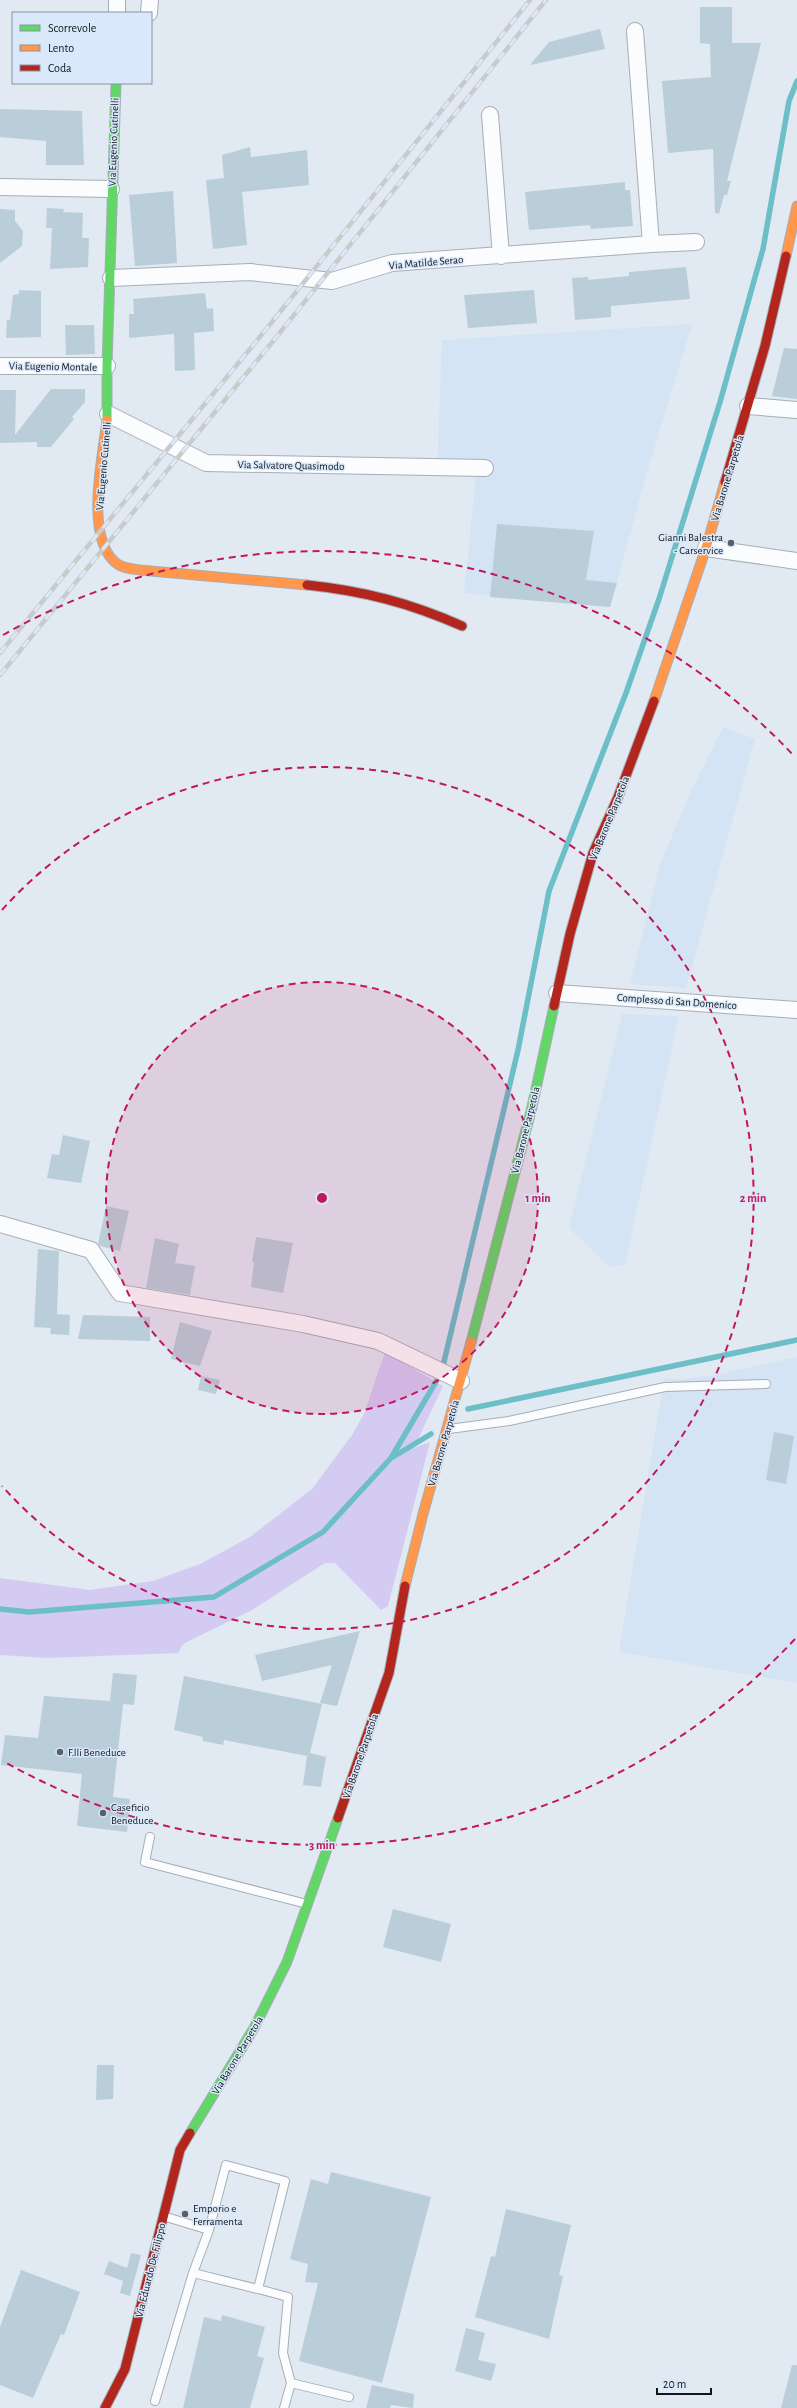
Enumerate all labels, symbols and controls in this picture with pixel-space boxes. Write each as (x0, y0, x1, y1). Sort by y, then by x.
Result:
legend (12, 12, 152, 84)
text: Scorrevole (48, 22, 96, 34)
text: Lento (48, 42, 74, 54)
text: Coda (48, 62, 72, 74)
street label: Via Eugenio Cutinelli (106, 98, 121, 187)
street label: Via Matilde Serao (388, 254, 464, 271)
street label: Via Eugenio Montale (9, 360, 97, 373)
street label: Via Eugenio Cutinelli (94, 421, 113, 511)
street label: Via Barone Parpetola (709, 434, 746, 522)
street label: Via Salvatore Quasimodo (237, 459, 345, 472)
place label: Gianni Balestra - Carservice (658, 532, 723, 556)
marker: Gianni Balestra - Carservice (726, 538, 736, 548)
street label: Via Barone Parpetola (588, 775, 631, 862)
street label: Complesso di San Domenico (617, 992, 737, 1011)
street label: Via Barone Parpetola (509, 1085, 542, 1175)
centre of rings (315, 1191, 329, 1205)
text: 1 min (525, 1192, 551, 1204)
text: 2 min (740, 1192, 766, 1204)
street label: Via Barone Parpetola (426, 1399, 461, 1488)
street label: Via Barone Parpetola (341, 1712, 380, 1800)
marker: F.lli Beneduce (55, 1747, 65, 1757)
place label: F.lli Beneduce (68, 1747, 126, 1758)
place label: Caseficio Beneduce (111, 1802, 153, 1826)
marker: Caseficio Beneduce (98, 1808, 108, 1818)
text: 3 min (309, 1839, 335, 1851)
street label: Via Barone Parpetola (210, 2014, 265, 2096)
place label: Emporio e Ferramenta (193, 2203, 243, 2227)
marker: Emporio e Ferramenta (180, 2209, 190, 2219)
street label: Via Eduardo De Filippo (133, 2222, 168, 2318)
scale bar (657, 2370, 711, 2396)
text: 20 m (663, 2378, 686, 2390)

